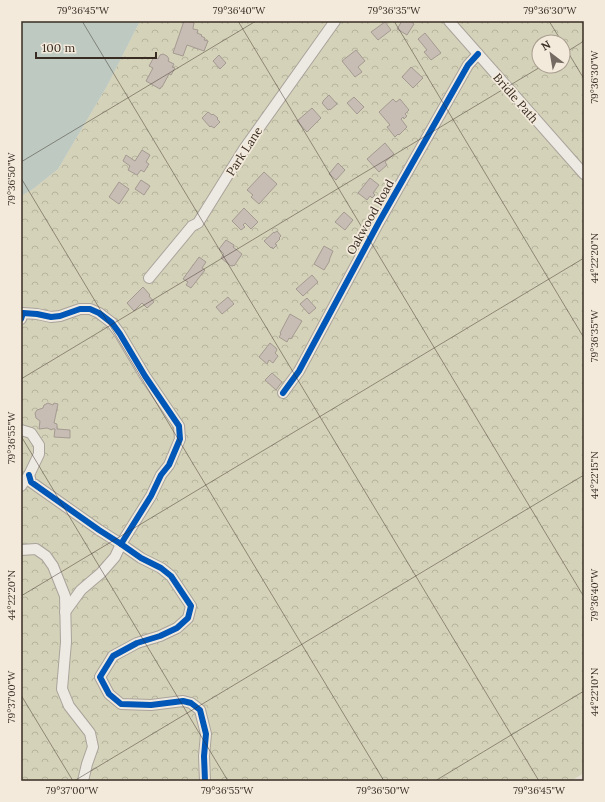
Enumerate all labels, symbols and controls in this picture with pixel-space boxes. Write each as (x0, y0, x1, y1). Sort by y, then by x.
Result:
text: 79°36'45"W (57, 4, 110, 17)
text: 79°36'40"W (213, 4, 266, 17)
text: 79°36'35"W (368, 4, 421, 17)
text: 79°36'30"W (523, 4, 578, 17)
scale bar (36, 34, 156, 60)
north arrow (531, 34, 571, 74)
text: N (539, 37, 554, 54)
text: 100 m (42, 40, 75, 55)
text: 79°36'30"W (588, 49, 601, 104)
street label: Bridle Path (490, 70, 542, 126)
street label: Park Lane (223, 123, 266, 178)
text: 79°36'50"W (5, 151, 18, 205)
street label: Oakwood Road (343, 177, 397, 257)
text: 44°22'20"N (588, 233, 601, 283)
text: 79°36'35"W (588, 309, 601, 362)
text: 79°36'55"W (5, 411, 18, 464)
text: 44°22'15"N (588, 451, 601, 499)
text: 79°36'40"W (588, 568, 601, 621)
text: 44°22'20"N (5, 570, 18, 620)
text: 44°22'10"N (588, 667, 601, 716)
text: 79°37'00"W (5, 670, 18, 723)
text: 79°37'00"W (46, 784, 99, 797)
text: 79°36'55"W (201, 784, 254, 797)
text: 79°36'50"W (357, 784, 411, 797)
text: 79°36'45"W (513, 784, 566, 797)

